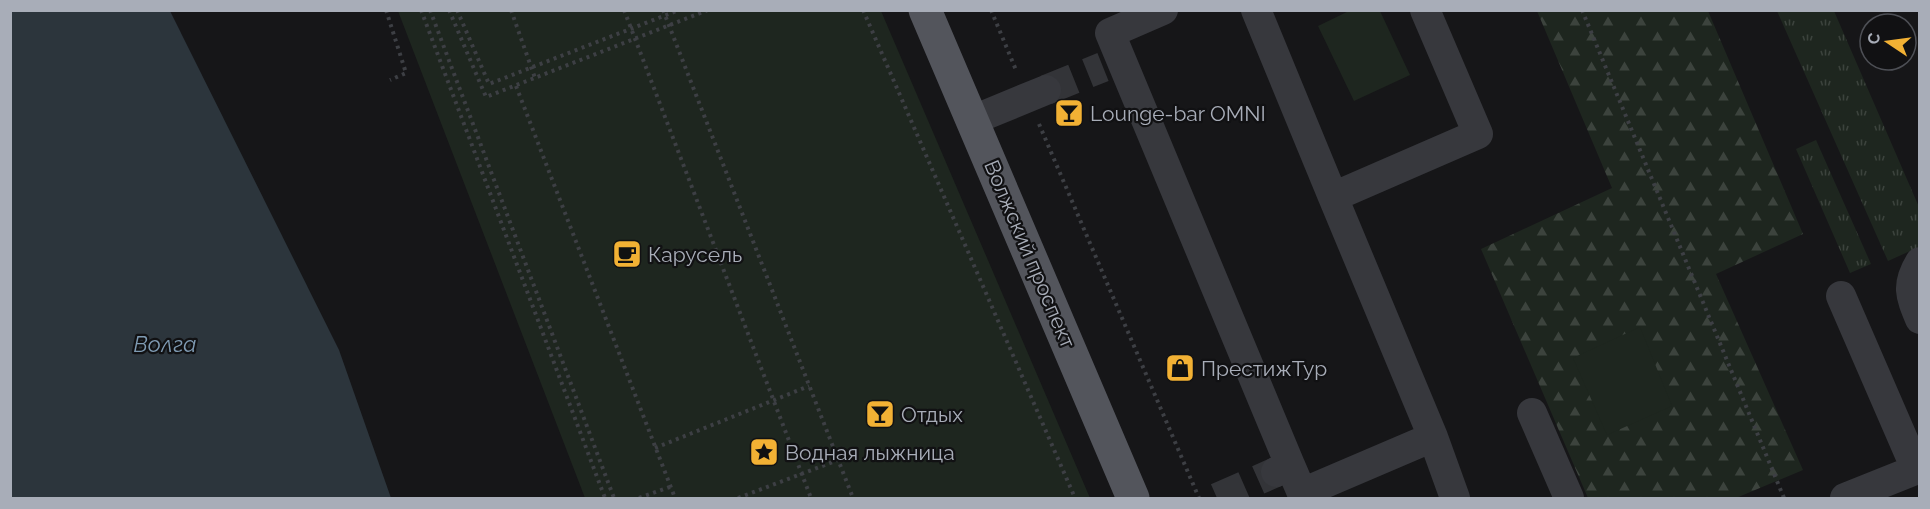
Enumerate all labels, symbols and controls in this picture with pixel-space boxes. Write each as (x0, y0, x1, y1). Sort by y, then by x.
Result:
north arrow (1858, 12, 1918, 72)
text: С (1863, 31, 1884, 46)
bar icon: Lounge-bar OMNI (1053, 97, 1085, 129)
place label: Lounge-bar OMNI (1090, 101, 1266, 126)
street label: Волжский проспект (979, 156, 1081, 352)
cafe icon: Карусель (611, 238, 643, 270)
place label: Карусель (648, 242, 742, 267)
water label: Волга (134, 331, 196, 357)
shop icon: ПрестижТур (1164, 352, 1196, 384)
place label: ПрестижТур (1201, 356, 1327, 381)
bar icon: Отдых (864, 398, 896, 430)
place label: Отдых (901, 402, 963, 427)
place icon: Водная лыжница (748, 436, 780, 468)
place label: Водная лыжница (785, 440, 955, 465)

